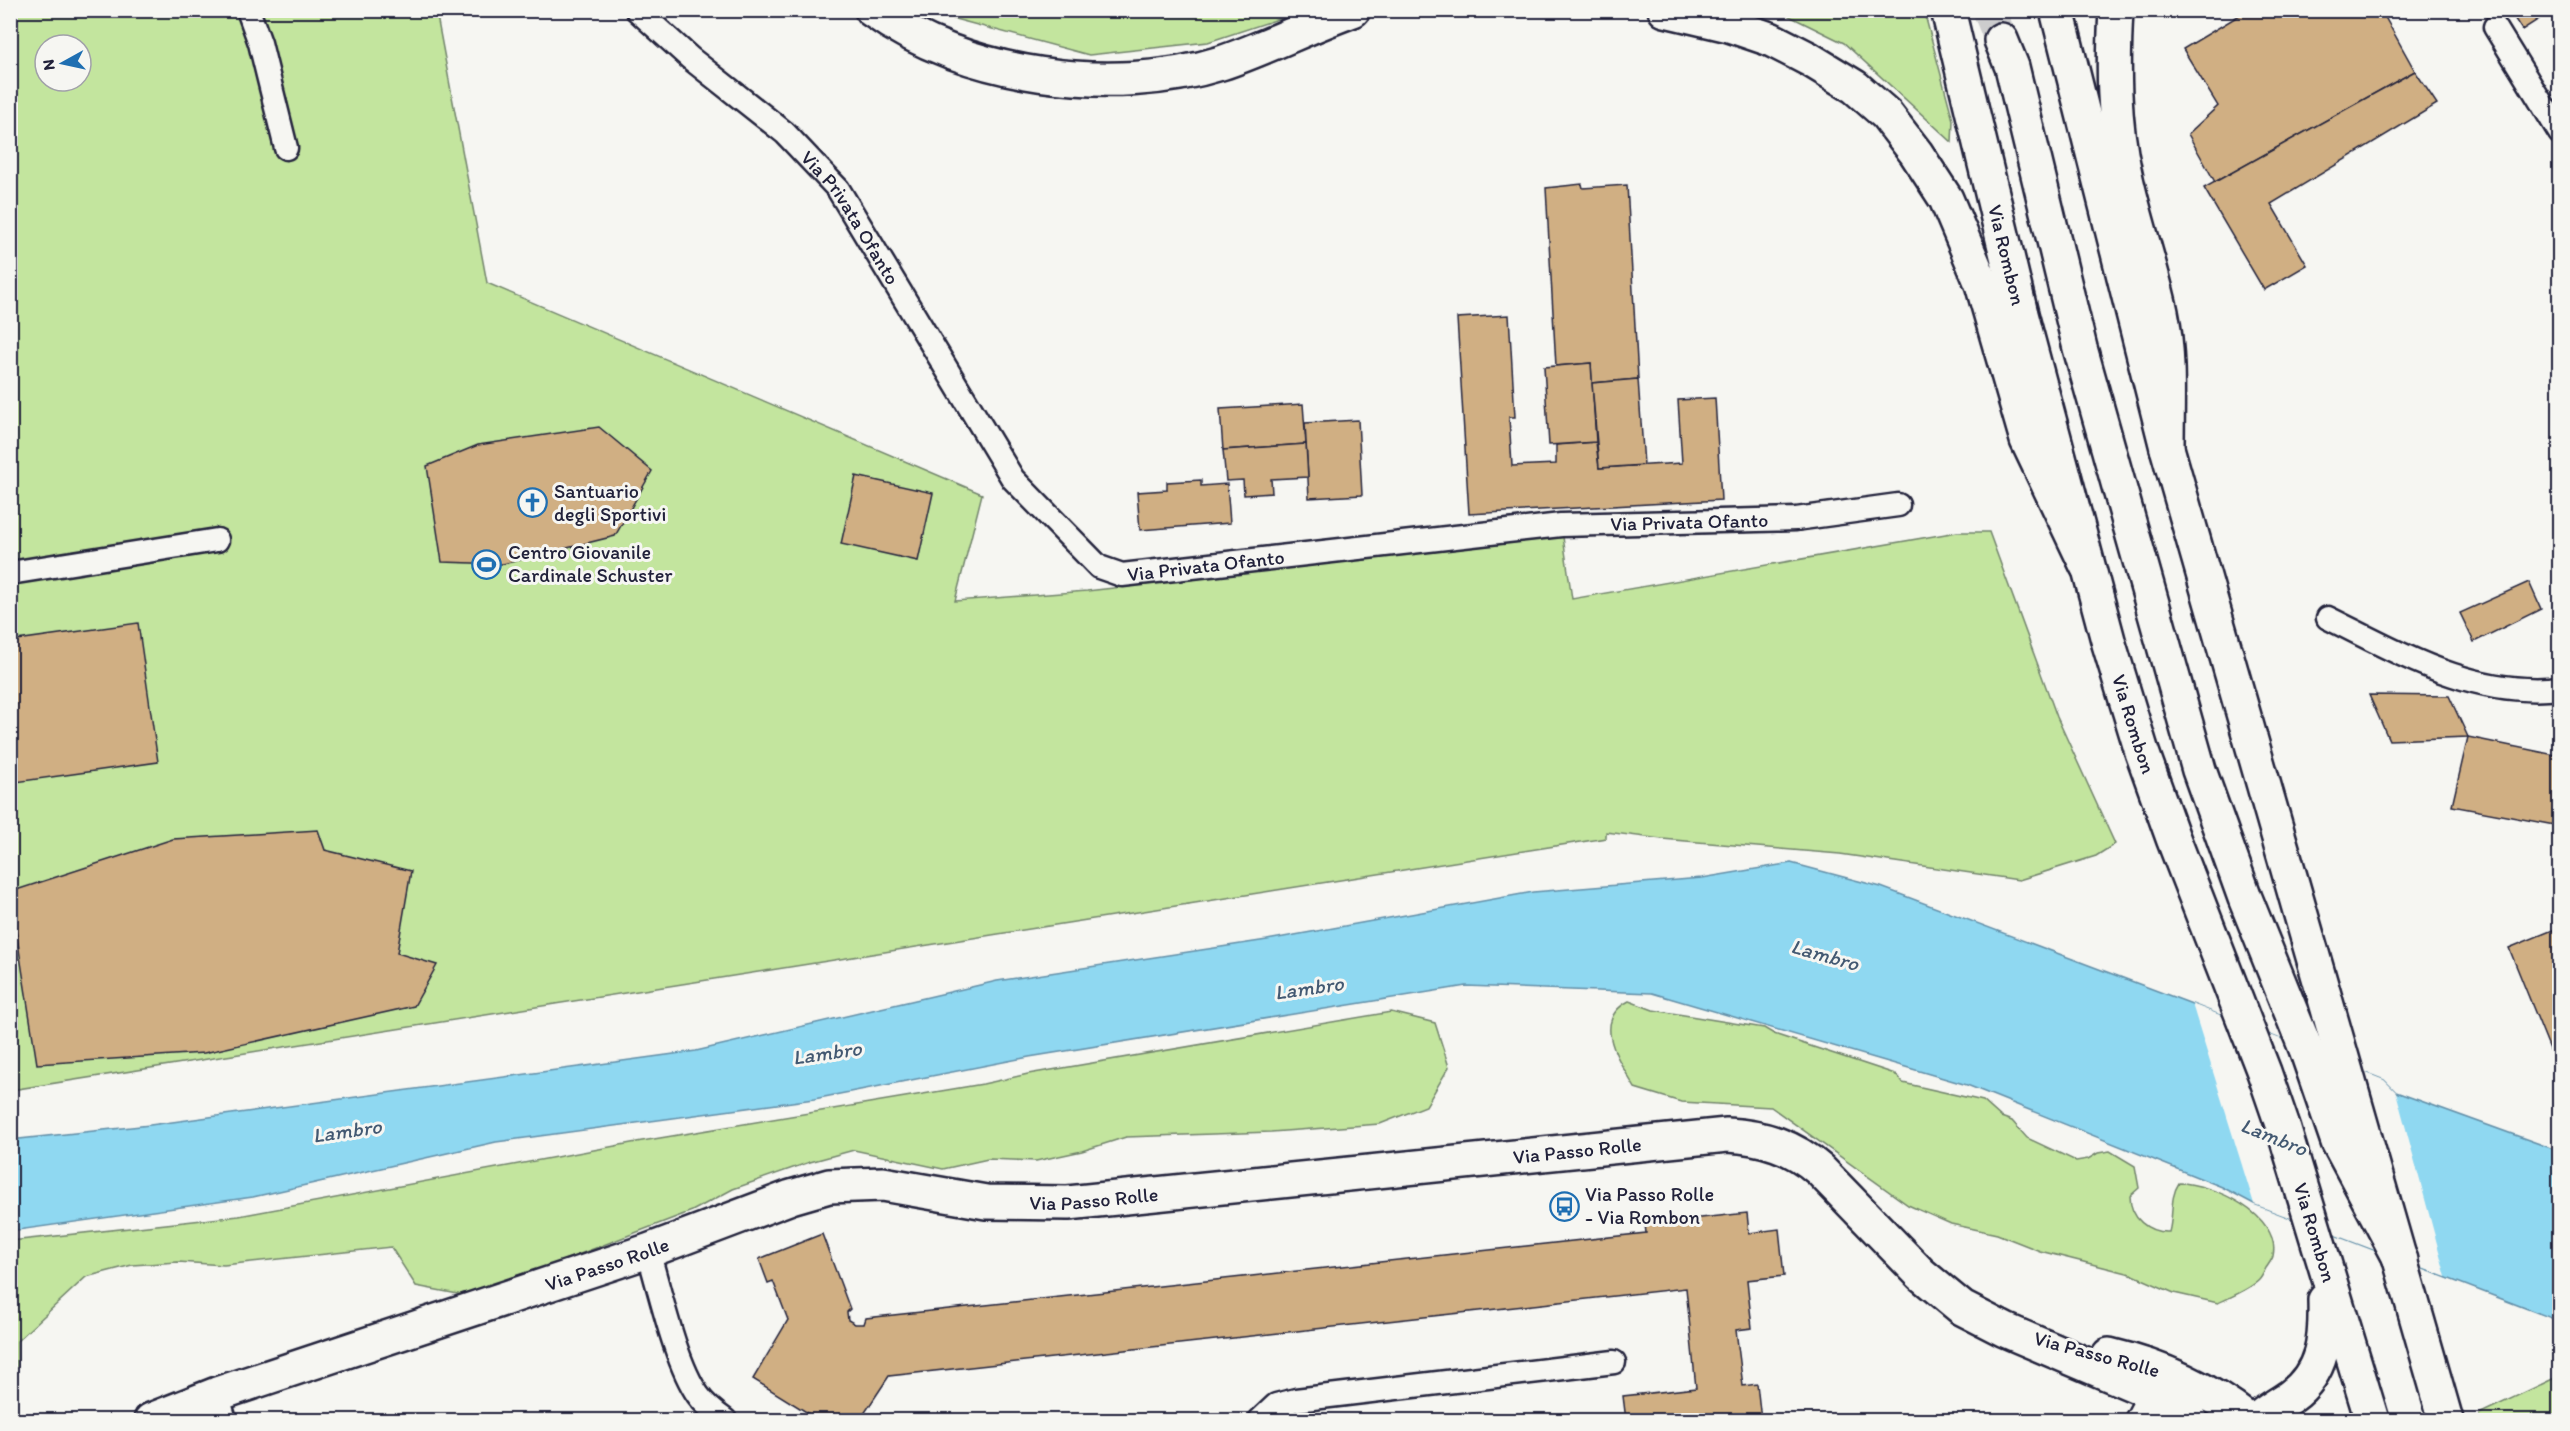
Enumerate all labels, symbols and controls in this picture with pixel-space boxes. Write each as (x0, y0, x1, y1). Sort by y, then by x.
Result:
north arrow (33, 33, 93, 93)
text: N (38, 58, 59, 72)
street label: Via Privata Ofanto (796, 145, 905, 289)
street label: Via Rombon (1983, 202, 2030, 308)
place label: Santuario degli Sportivi (554, 479, 666, 526)
church icon: Santuario degli Sportivi (517, 487, 549, 519)
street label: Via Privata Ofanto (1610, 508, 1769, 536)
place label: Centro Giovanile Cardinale Schuster (508, 540, 672, 587)
street label: Via Privata Ofanto (1126, 545, 1286, 586)
sports icon: Centro Giovanile Cardinale Schuster (471, 548, 503, 580)
street label: Via Rombon (2107, 672, 2161, 777)
water label: Lambro (1788, 933, 1863, 976)
water label: Lambro (1273, 970, 1346, 1005)
water label: Lambro (791, 1035, 864, 1070)
water label: Lambro (2237, 1112, 2312, 1162)
water label: Lambro (311, 1113, 384, 1148)
street label: Via Passo Rolle (1512, 1132, 1643, 1169)
street label: Via Rombon (2289, 1180, 2341, 1285)
street label: Via Passo Rolle (1029, 1182, 1159, 1215)
place label: Via Passo Rolle - Via Rombon (1585, 1182, 1714, 1229)
bus stop icon: Via Passo Rolle - Via Rombon (1548, 1190, 1580, 1222)
street label: Via Passo Rolle (542, 1232, 672, 1296)
street label: Via Passo Rolle (2032, 1326, 2162, 1382)

